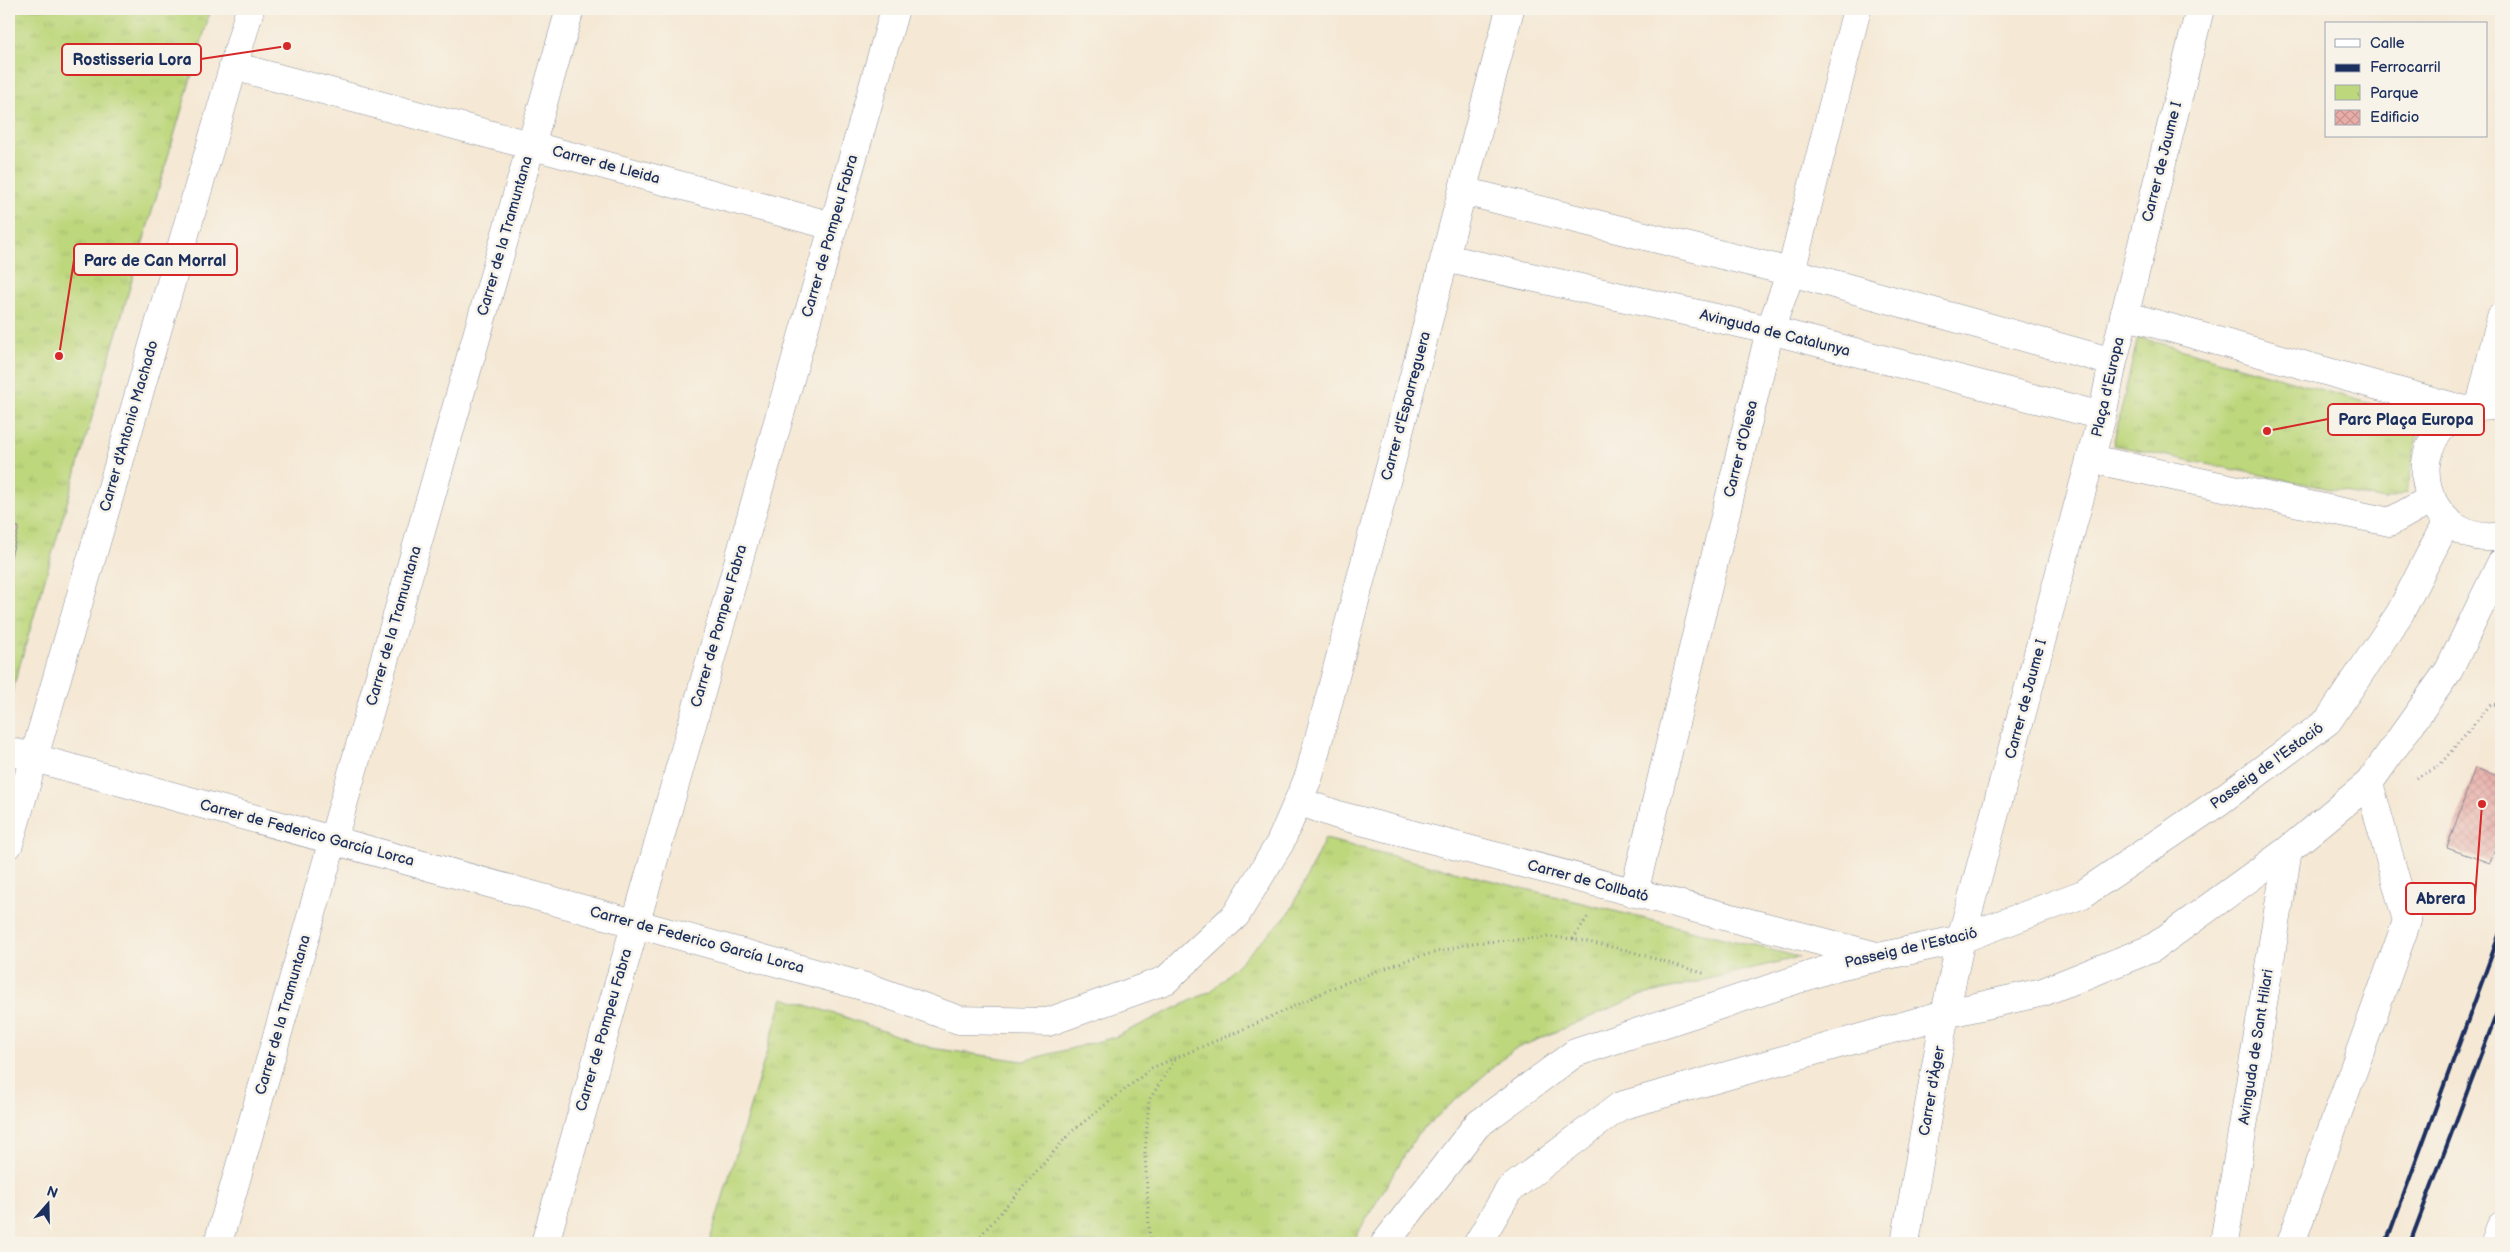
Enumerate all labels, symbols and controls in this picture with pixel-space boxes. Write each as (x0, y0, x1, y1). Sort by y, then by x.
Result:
legend (2325, 22, 2488, 138)
text: Calle (2370, 34, 2405, 53)
callout: Rostisseria Lora (62, 44, 201, 75)
text: Rostisseria Lora (72, 51, 192, 70)
text: Ferrocarril (2370, 58, 2441, 77)
text: Parque (2370, 84, 2419, 103)
street label: Carrer de Jaume I (2138, 100, 2186, 224)
text: Edificio (2370, 108, 2419, 127)
street label: Carrer de Lleida (550, 141, 662, 189)
street label: Carrer de Pompeu Fabra (798, 152, 862, 320)
street label: Carrer de la Tramuntana (473, 154, 537, 318)
callout: Parc de Can Morral (74, 244, 237, 275)
text: Parc de Can Morral (84, 252, 226, 271)
street label: Avinguda de Catalunya (1698, 305, 1852, 361)
street label: Carrer d'Esparreguera (1377, 329, 1435, 483)
street label: Plaça d'Europa (2087, 335, 2129, 439)
street label: Carrer d'Antonio Machado (95, 338, 163, 514)
street label: Carrer d'Olesa (1720, 398, 1762, 500)
callout: Parc Plaça Europa (2328, 404, 2484, 435)
text: Parc Plaça Europa (2338, 411, 2474, 430)
street label: Carrer de Pompeu Fabra (687, 542, 751, 710)
street label: Carrer de la Tramuntana (362, 544, 426, 708)
street label: Carrer de Jaume I (2001, 637, 2051, 761)
street label: Passeig de l'Estació (2207, 718, 2327, 814)
street label: Carrer de Federico García Lorca (198, 795, 416, 871)
street label: Carrer de Collbató (1525, 856, 1651, 906)
callout: Abrera (2406, 883, 2475, 914)
text: Abrera (2415, 890, 2466, 909)
street label: Carrer de Federico García Lorca (588, 902, 806, 978)
street label: Passeig de l'Estació (1843, 923, 1979, 973)
street label: Carrer de la Tramuntana (251, 933, 315, 1097)
street label: Carrer de Pompeu Fabra (572, 946, 636, 1114)
street label: Avinguda de Sant Hilari (2234, 968, 2278, 1126)
street label: Carrer d'Àger (1915, 1044, 1949, 1137)
north arrow (22, 1180, 72, 1230)
text: N (44, 1182, 60, 1202)

